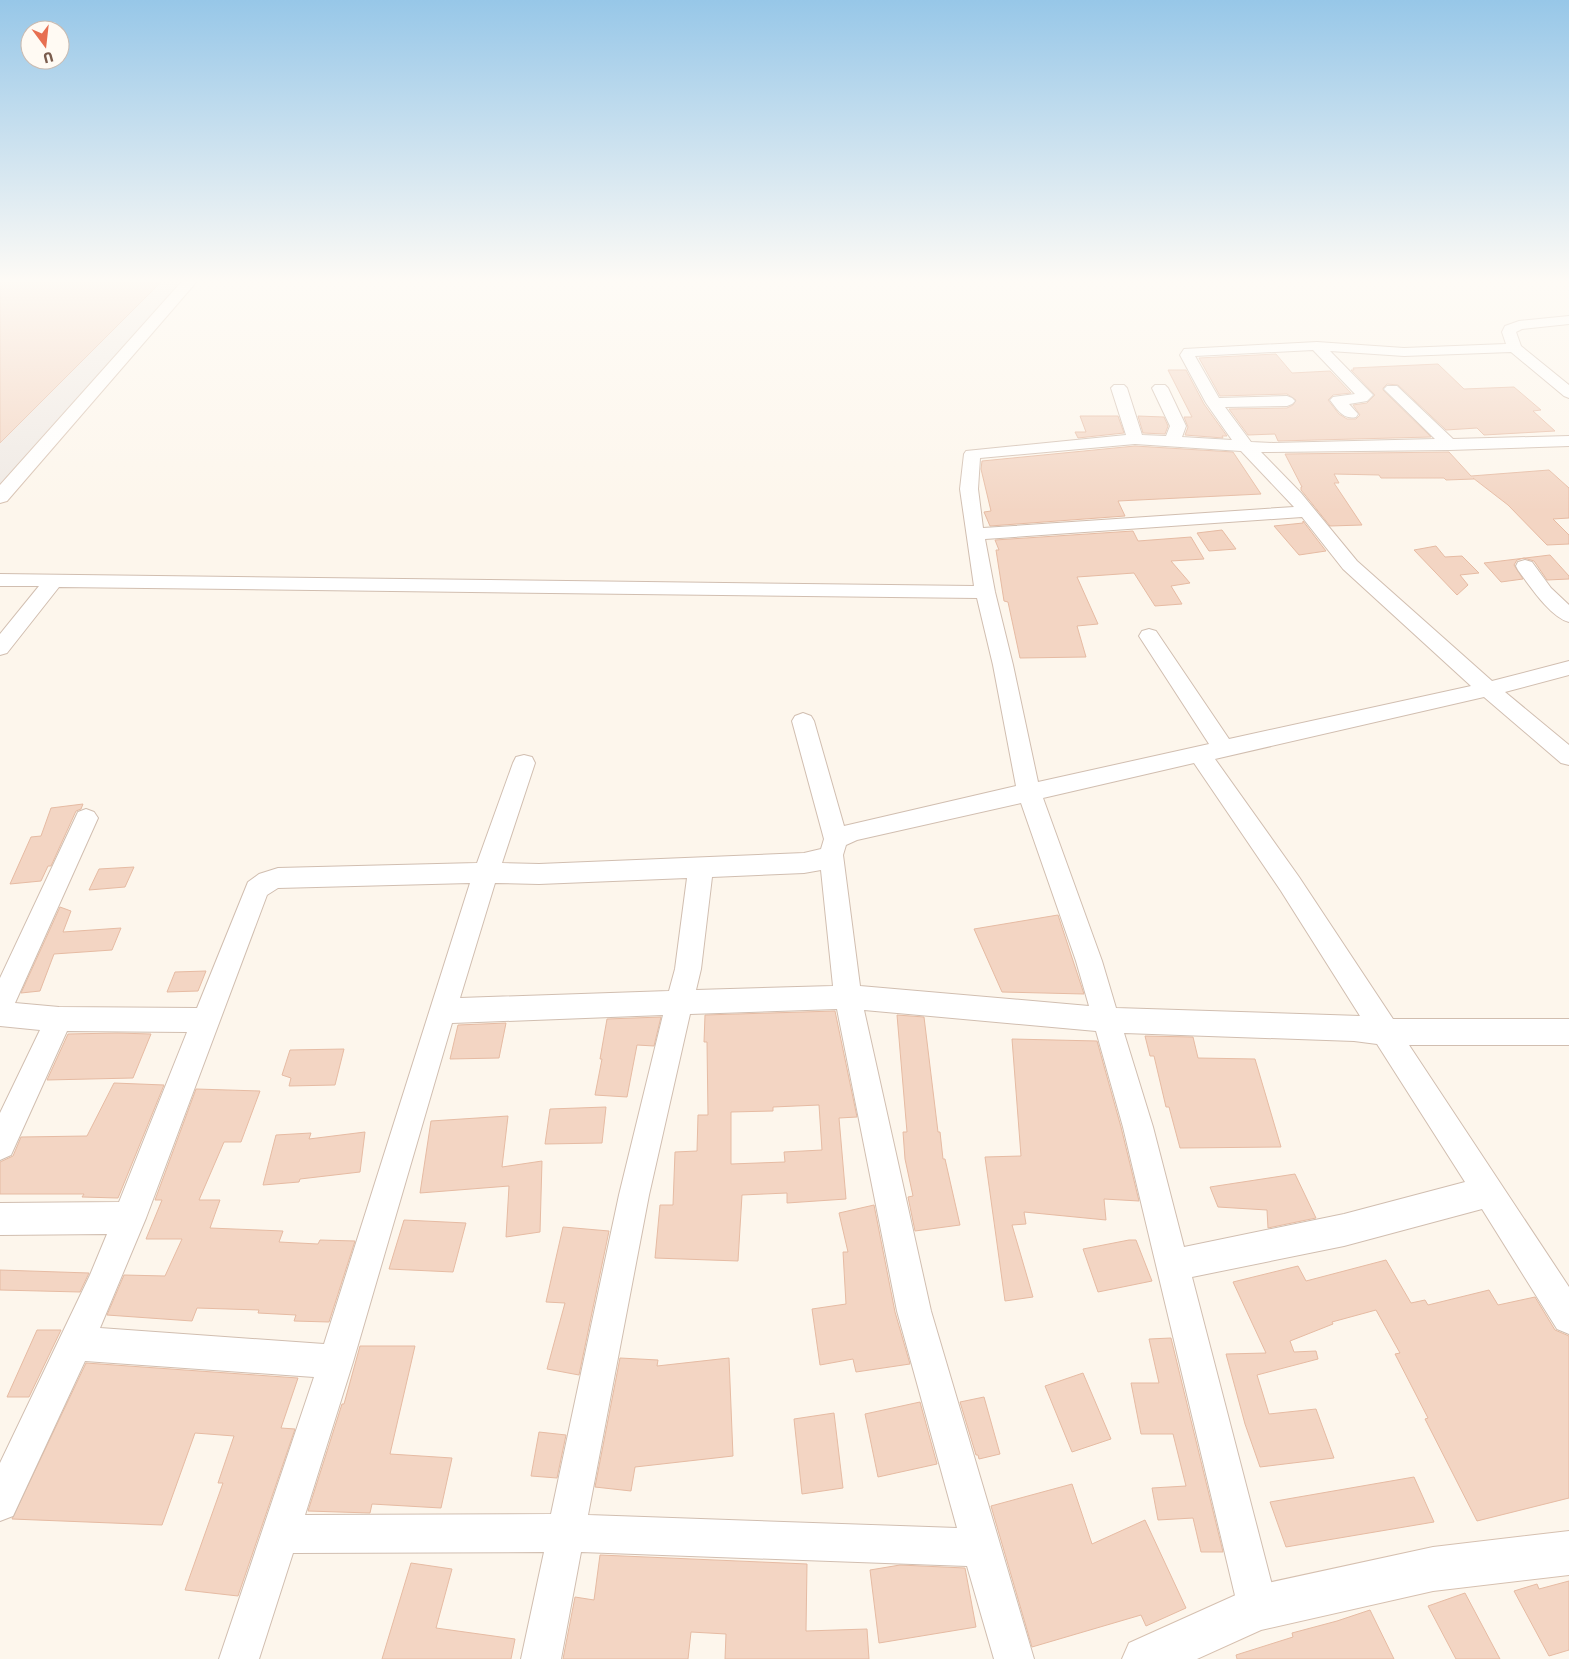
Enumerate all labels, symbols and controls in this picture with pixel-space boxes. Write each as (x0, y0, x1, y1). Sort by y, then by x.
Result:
north arrow (20, 20, 70, 70)
text: U (41, 47, 56, 68)

